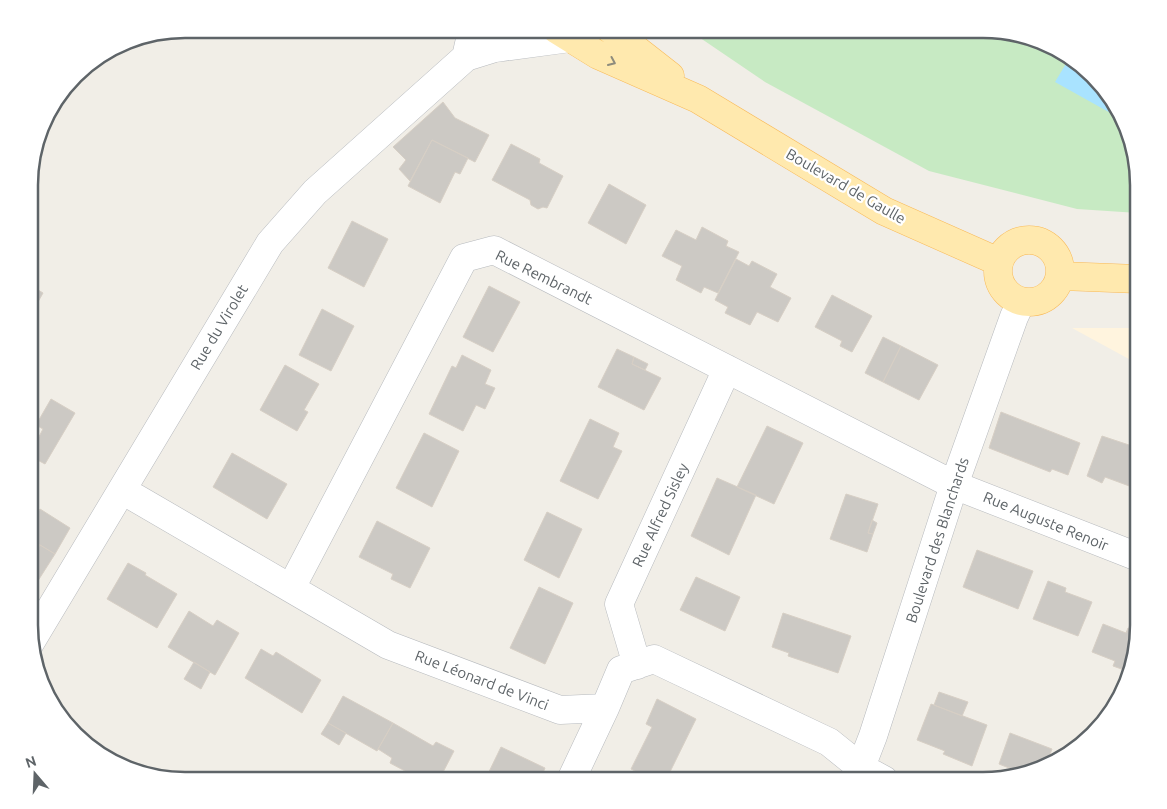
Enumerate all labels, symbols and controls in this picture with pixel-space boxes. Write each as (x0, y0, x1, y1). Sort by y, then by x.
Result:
one-way arrow (607, 55, 616, 66)
street label: Boulevard de Gaulle (783, 145, 909, 227)
street label: Rue Rembrandt (493, 246, 595, 308)
street label: Rue du Virolet (187, 281, 251, 373)
street label: Boulevard des Blanchards (902, 455, 972, 625)
street label: Rue Alfred Sisley (628, 460, 692, 570)
street label: Rue Auguste Renoir (981, 488, 1111, 554)
street label: Rue Léonard de Vinci (413, 647, 551, 713)
north arrow (10, 749, 60, 799)
text: N (23, 752, 38, 771)

